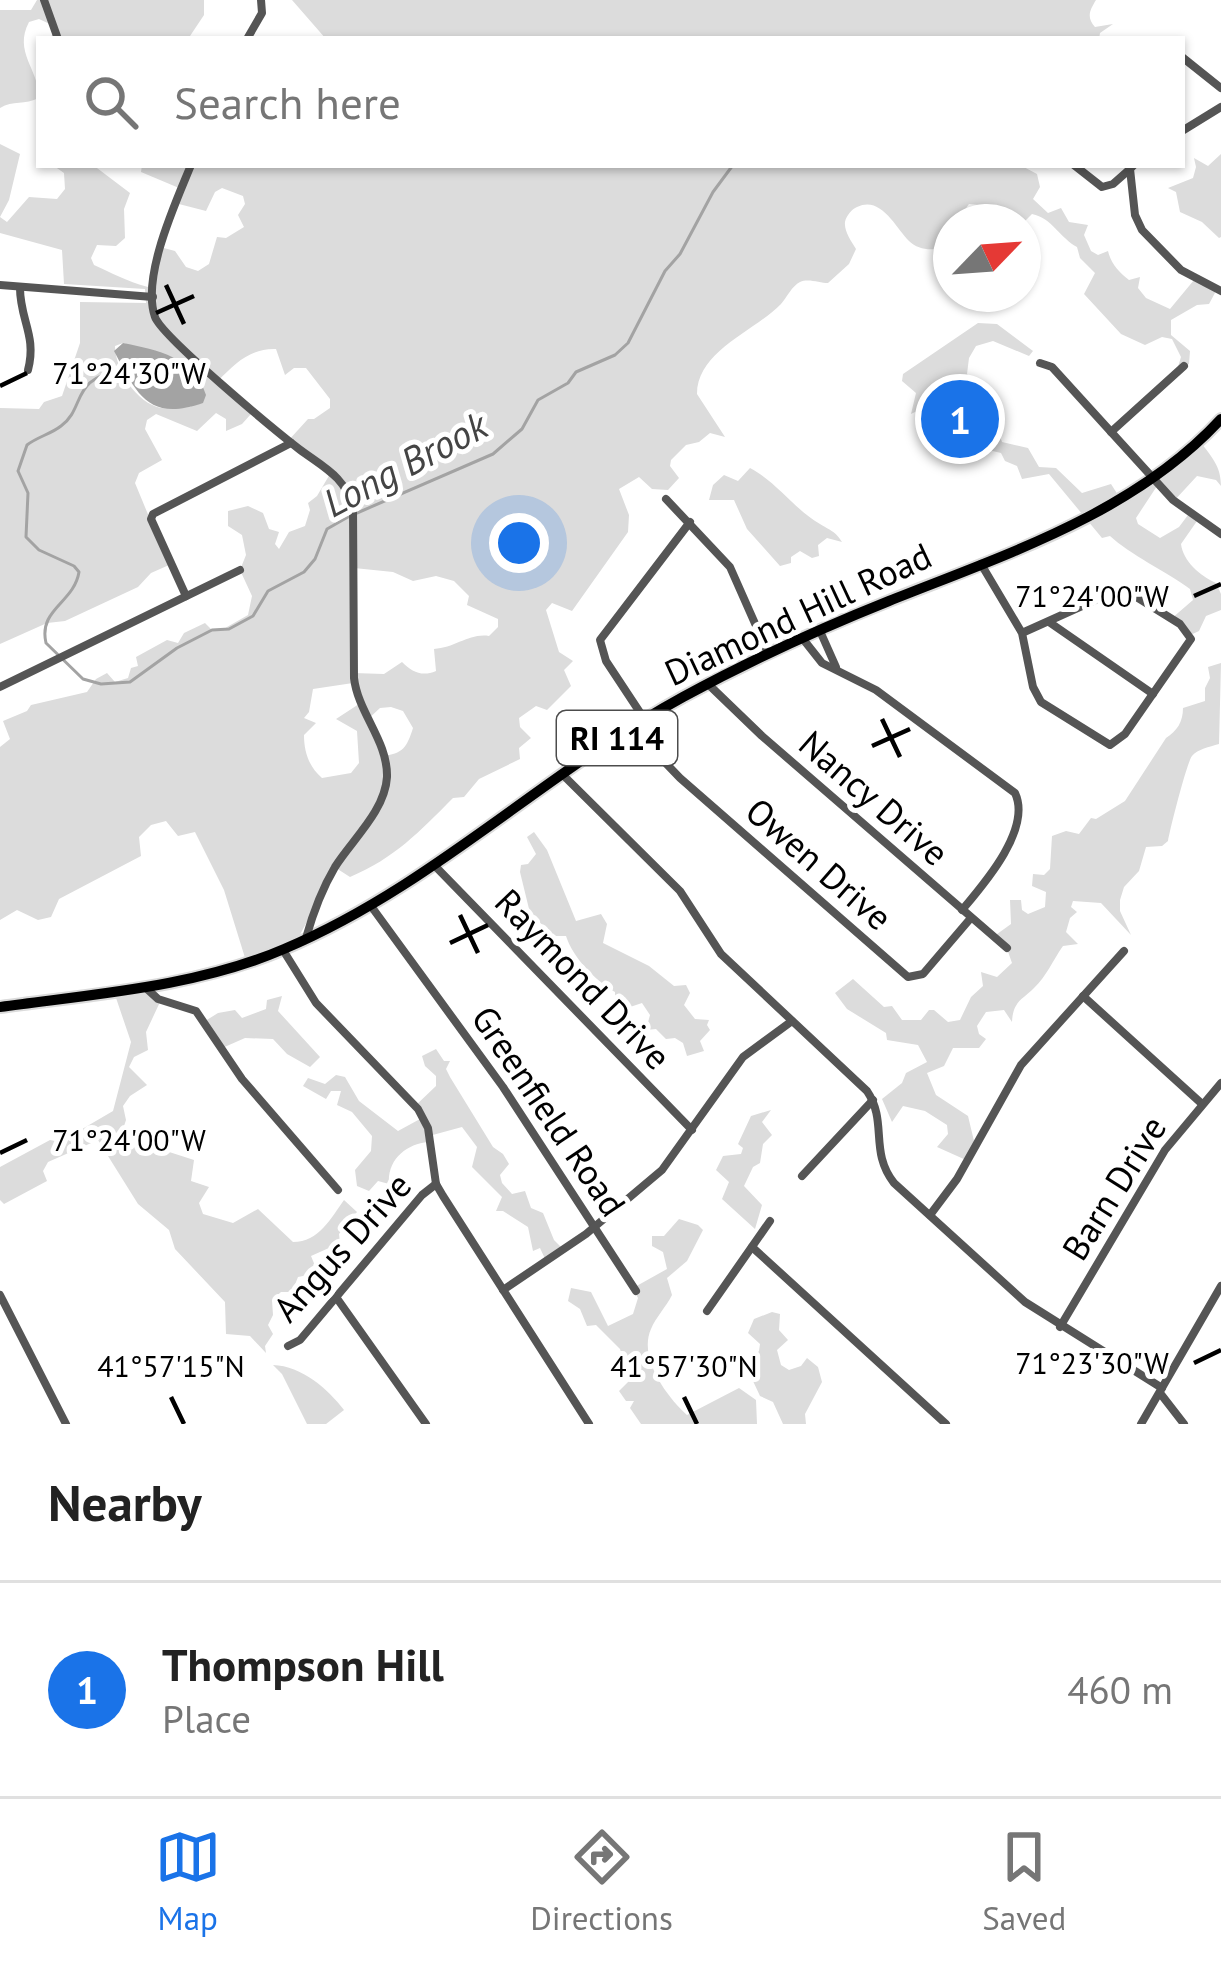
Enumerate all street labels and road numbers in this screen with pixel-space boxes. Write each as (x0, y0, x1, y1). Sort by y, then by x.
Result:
street label: Diamond Hill Road (657, 531, 939, 696)
road number: RI 114 (557, 711, 677, 765)
street label: Nancy Drive (790, 720, 959, 876)
street label: Owen Drive (736, 787, 902, 940)
street label: Raymond Drive (485, 878, 681, 1079)
street label: Greenfield Road (462, 997, 637, 1225)
street label: Barn Drive (1051, 1107, 1176, 1269)
street label: Angus Drive (262, 1162, 421, 1331)

